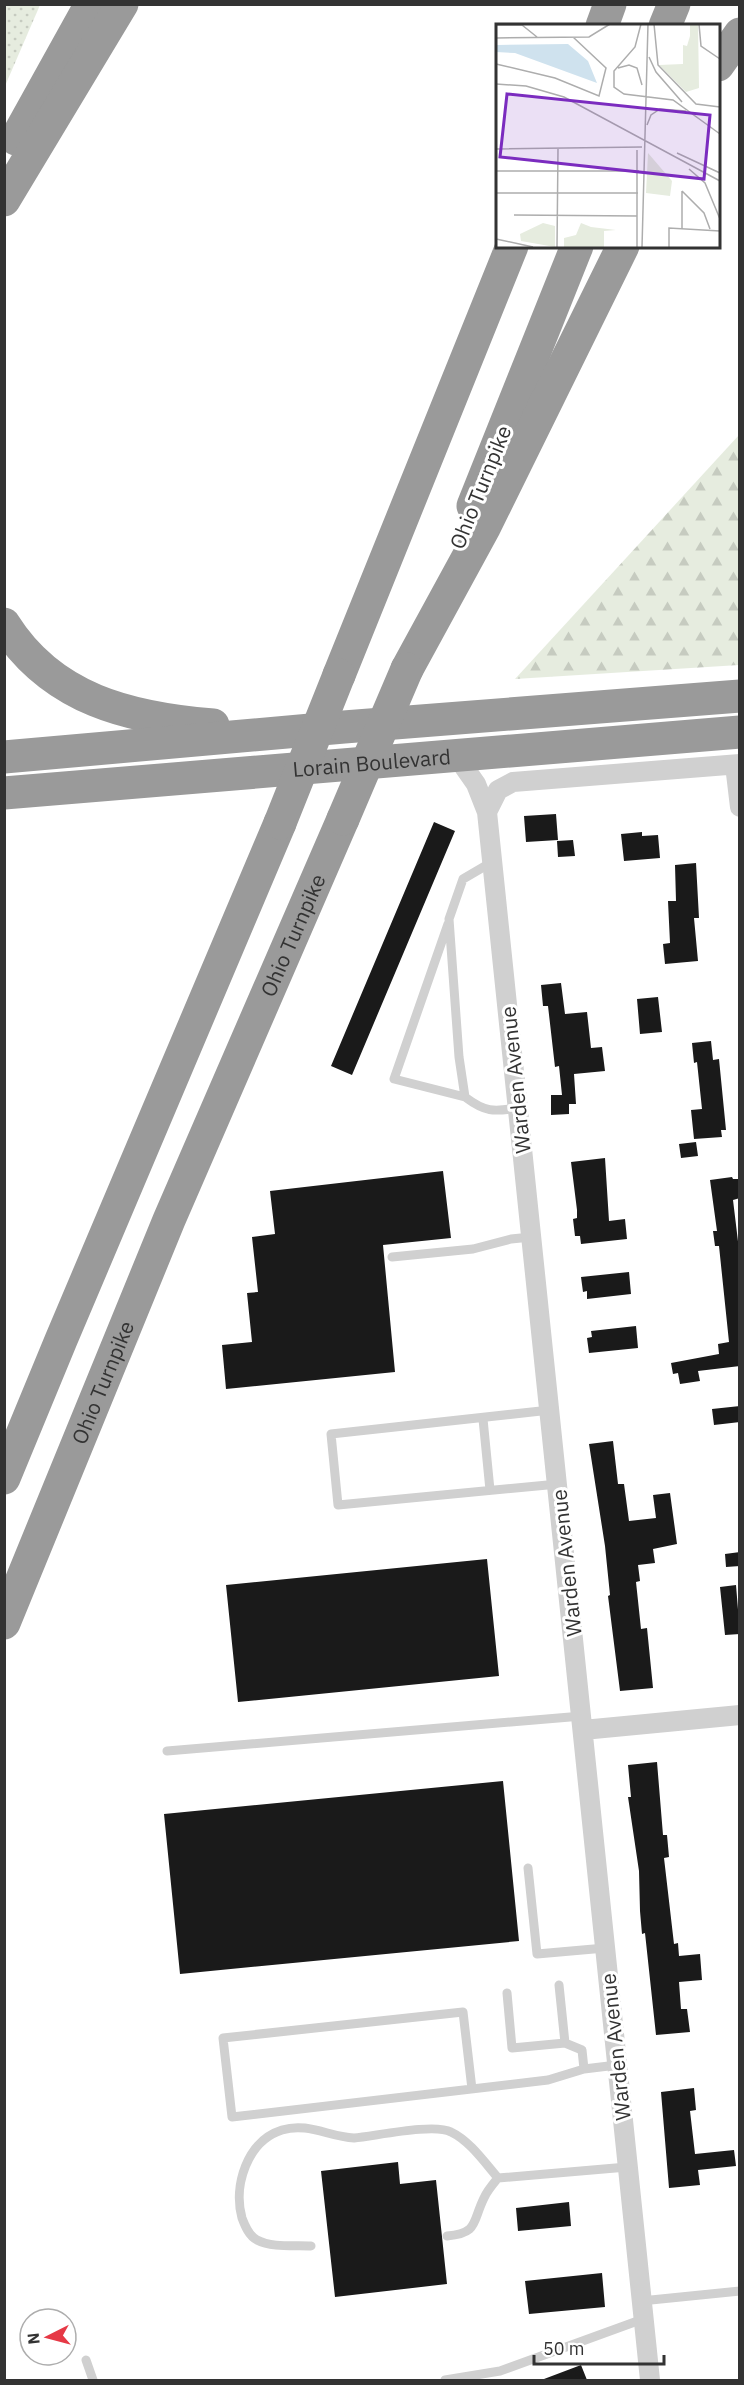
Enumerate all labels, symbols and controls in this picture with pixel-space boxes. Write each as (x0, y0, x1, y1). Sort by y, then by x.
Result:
inset map (496, 24, 720, 248)
street label: Ohio Turnpike (442, 421, 518, 553)
street label: Lorain Boulevard (291, 742, 452, 783)
street label: Ohio Turnpike (254, 869, 332, 1001)
street label: Warden Avenue (493, 1005, 537, 1155)
street label: Ohio Turnpike (65, 1316, 140, 1448)
street label: Warden Avenue (544, 1488, 588, 1638)
street label: Warden Avenue (593, 1972, 637, 2122)
north arrow (18, 2307, 78, 2367)
scale bar (534, 2328, 664, 2366)
text: N (23, 2332, 44, 2345)
text: 50 m (543, 2337, 585, 2360)

